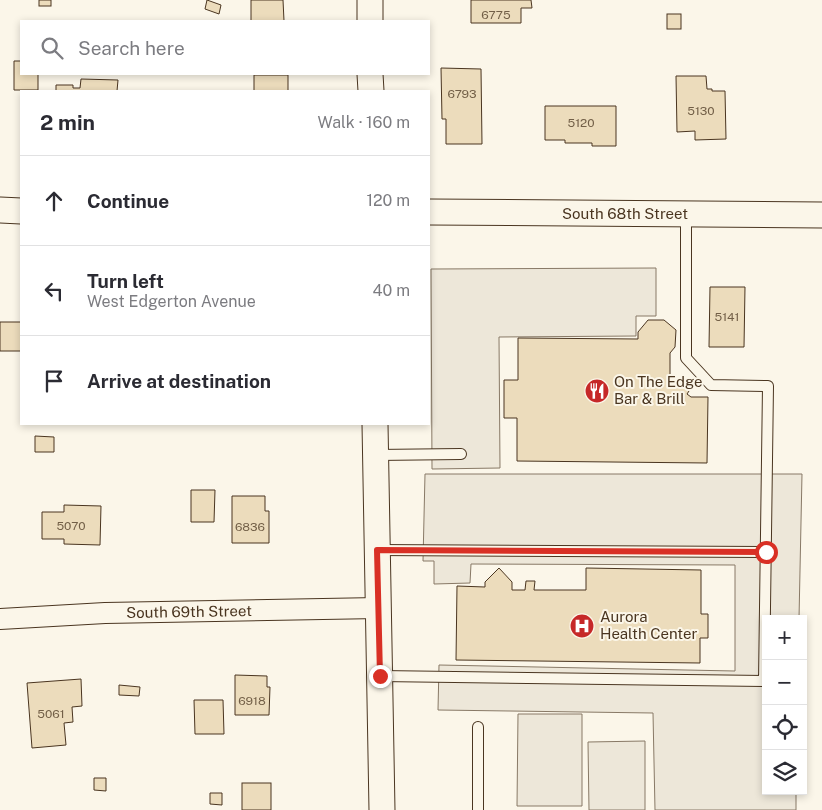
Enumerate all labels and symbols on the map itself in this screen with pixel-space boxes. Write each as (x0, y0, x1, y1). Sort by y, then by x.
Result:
house number: 6775 (481, 8, 511, 22)
house number: 6793 (447, 87, 477, 101)
house number: 5130 (687, 104, 715, 118)
house number: 5120 (567, 116, 595, 130)
street label: South 68th Street (562, 205, 688, 222)
house number: 5141 (715, 310, 740, 324)
place label: On The Edge Bar & Brill (614, 373, 703, 407)
restaurant icon: On The Edge Bar & Brill (584, 378, 610, 404)
house number: 5070 (56, 519, 86, 533)
house number: 6836 (235, 520, 265, 534)
route start (755, 541, 778, 564)
street label: South 69th Street (126, 602, 252, 621)
place label: Aurora Health Center (600, 608, 697, 642)
hospital icon: Aurora Health Center (569, 613, 595, 639)
route end (369, 665, 392, 688)
house number: 6918 (238, 694, 266, 708)
house number: 5061 (37, 707, 65, 721)

